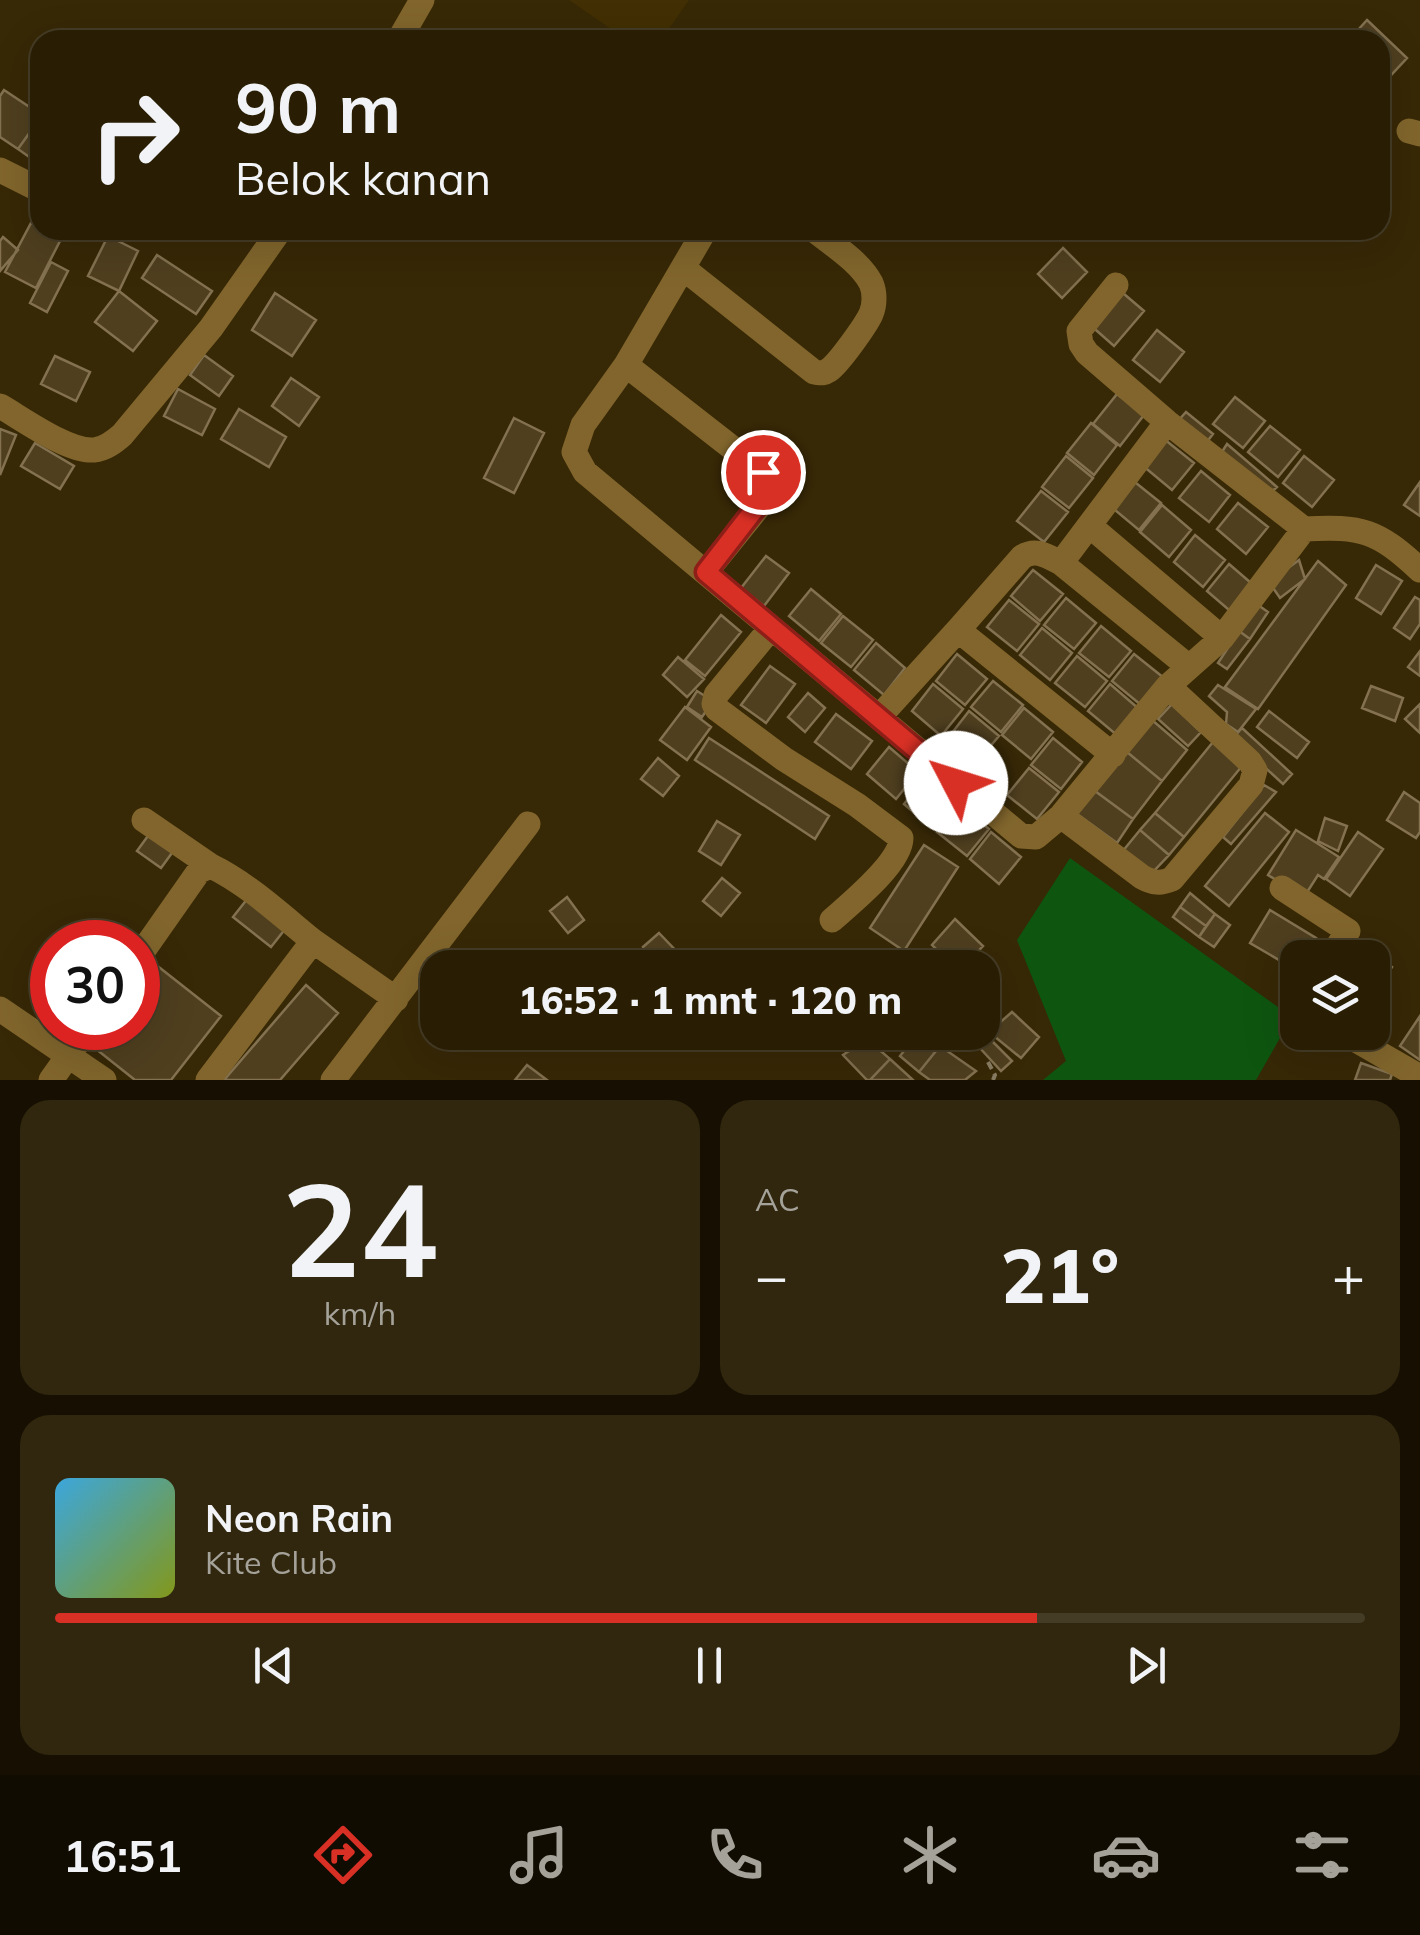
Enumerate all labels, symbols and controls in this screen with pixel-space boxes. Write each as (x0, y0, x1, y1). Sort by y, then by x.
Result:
text: 90 m (235, 63, 401, 151)
icon: right (70, 70, 200, 200)
text: Belok kanan (235, 150, 491, 206)
pin (721, 430, 806, 515)
icon: arrive (736, 445, 791, 500)
position arrow (904, 731, 1008, 835)
speed limit sign: 30 (30, 920, 160, 1050)
map controls (1280, 940, 1390, 1050)
button: layers (1280, 940, 1390, 1050)
text: 16:52 · 1 mnt · 120 m (518, 976, 902, 1024)
text: 24 (282, 1146, 438, 1310)
text: AC (755, 1179, 800, 1219)
text: 21° (1001, 1228, 1119, 1322)
text: − (755, 1241, 788, 1310)
text: + (1332, 1241, 1365, 1310)
text: km/h (324, 1293, 396, 1333)
text: Neon Rain (205, 1494, 393, 1542)
text: Kite Club (205, 1542, 337, 1582)
icon: previous (246, 1638, 301, 1693)
icon: pause (682, 1638, 737, 1693)
icon: next (1119, 1638, 1174, 1693)
icon: directions (308, 1820, 378, 1890)
icon: music (504, 1820, 574, 1890)
icon: phone (700, 1820, 770, 1890)
icon: climate (895, 1820, 965, 1890)
icon: car (1091, 1820, 1161, 1890)
icon: filters (1287, 1820, 1357, 1890)
text: 16:51 (63, 1827, 182, 1883)

